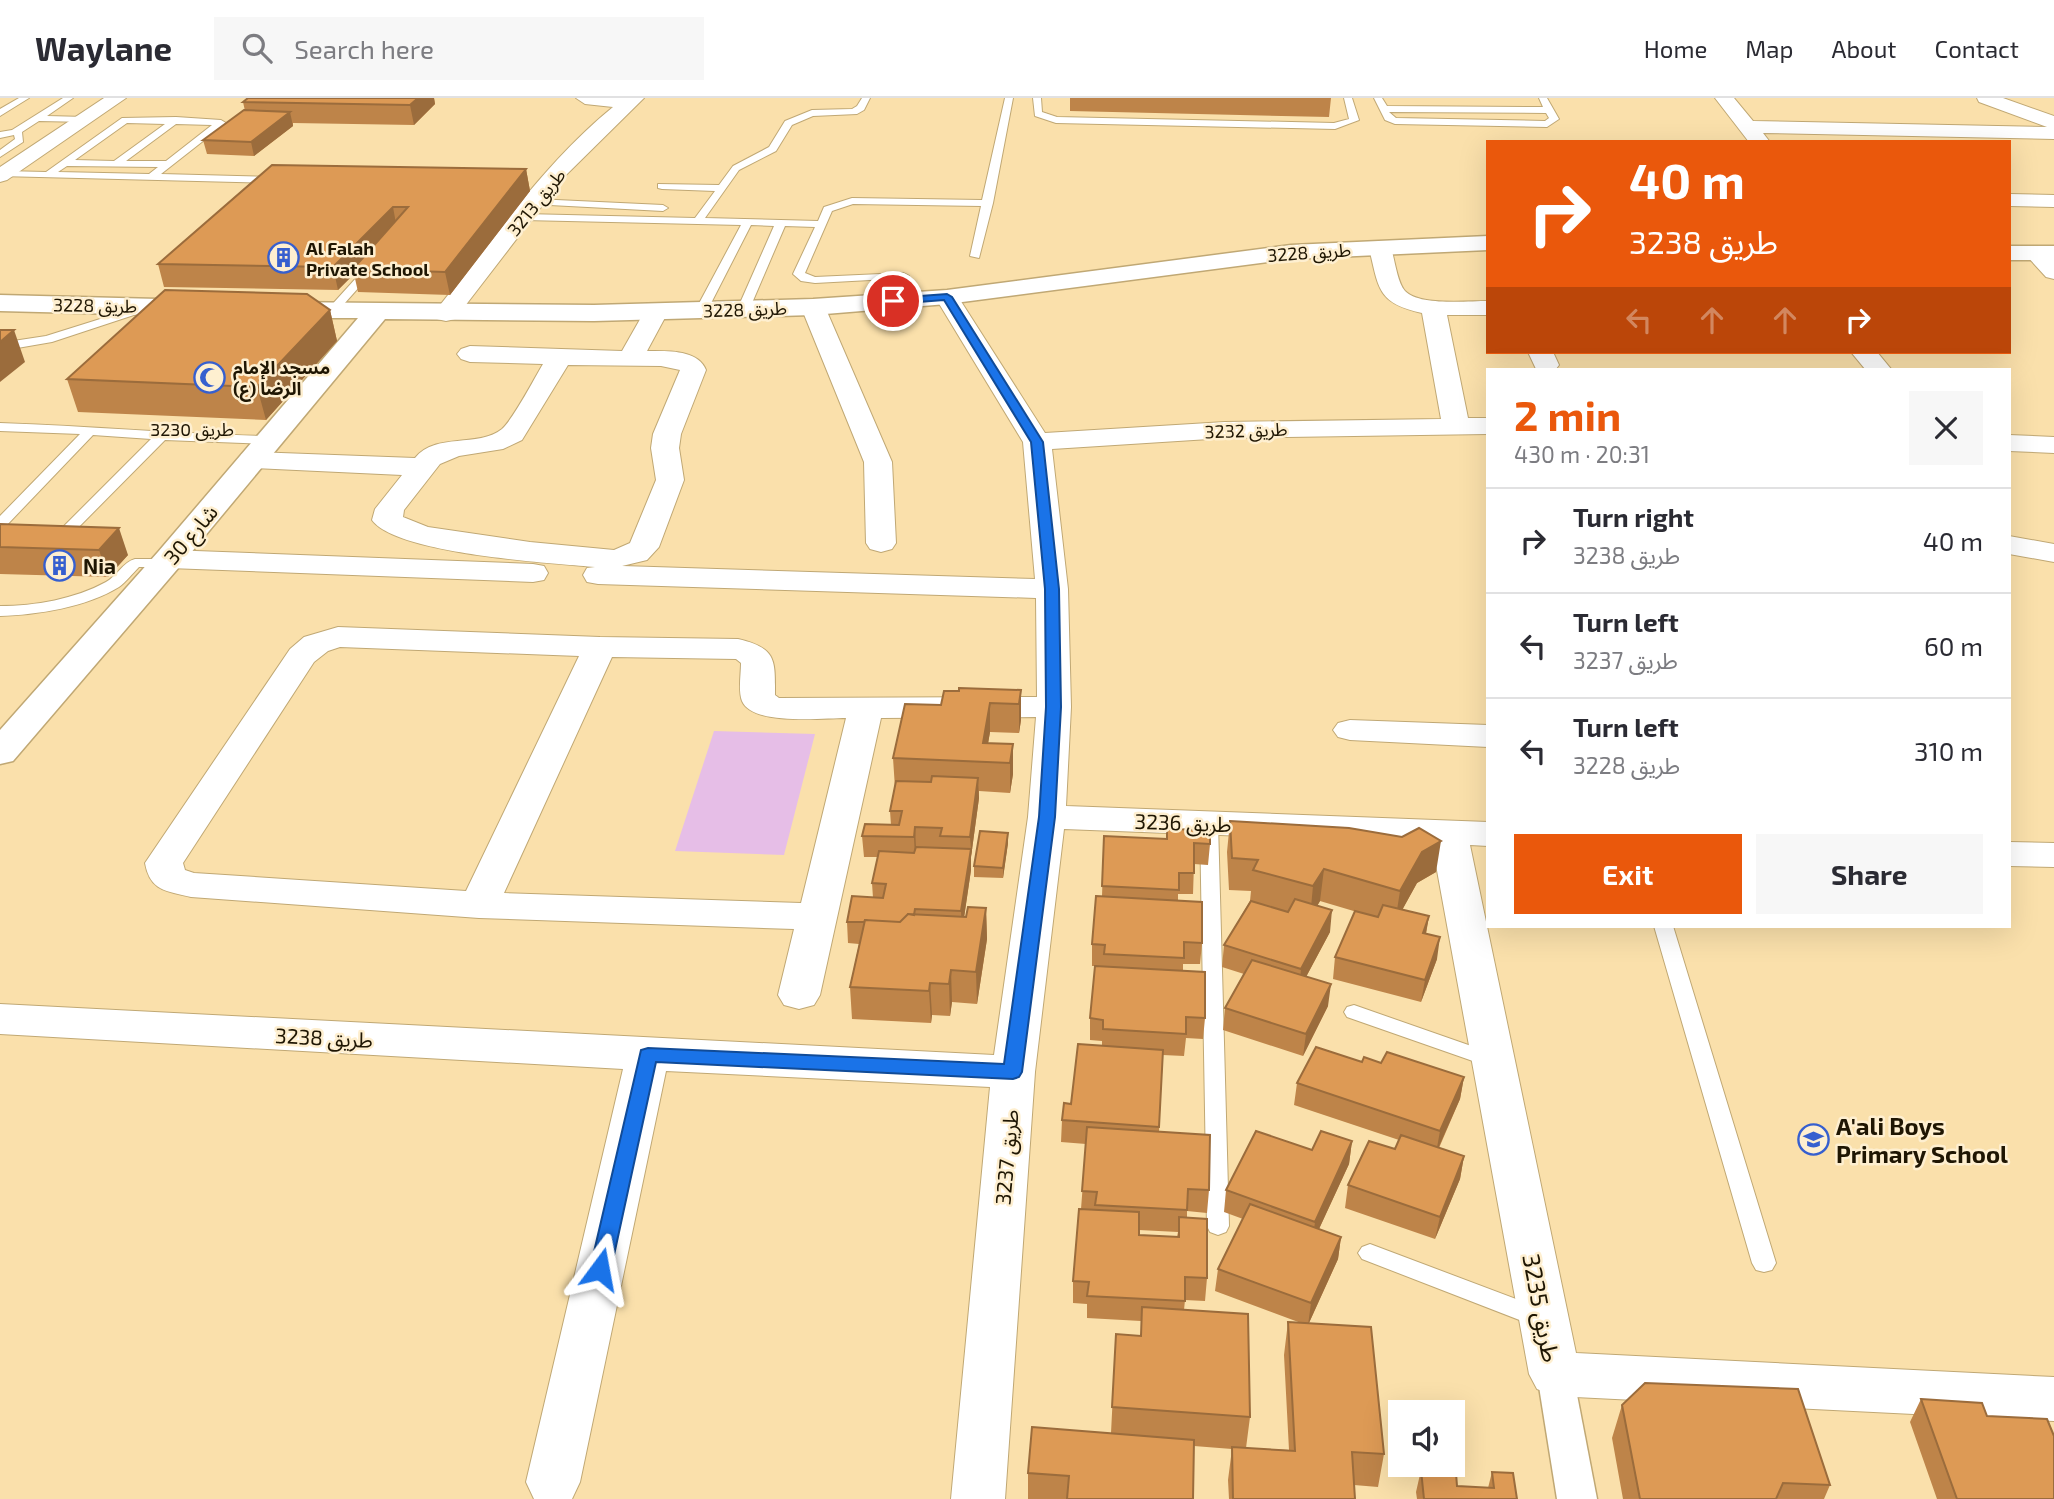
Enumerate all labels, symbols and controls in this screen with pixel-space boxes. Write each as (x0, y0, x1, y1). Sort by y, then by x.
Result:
search box (214, 17, 704, 80)
text: Waylane (35, 28, 172, 68)
icon: search (238, 29, 276, 67)
text: Search here (294, 33, 434, 64)
text: Home (1644, 34, 1707, 63)
text: Map (1745, 34, 1793, 63)
text: About (1831, 34, 1897, 63)
text: Contact (1935, 34, 2019, 63)
text: 40 m (1629, 150, 1745, 209)
street label: طريق 3213 (502, 164, 571, 241)
icon: right (1514, 168, 1605, 259)
text: طريق 3238 (1629, 222, 1778, 260)
place label: Al Falah Private School (306, 237, 429, 280)
street label: طريق 3228 (1266, 238, 1352, 267)
building icon: Al Falah Private School (266, 241, 300, 275)
pin (863, 271, 923, 331)
icon: arrive (874, 282, 912, 320)
street label: طريق 3228 (53, 293, 137, 318)
street label: طريق 3228 (703, 297, 787, 322)
icon: left (1620, 301, 1658, 339)
icon: ahead (1693, 301, 1731, 339)
icon: ahead (1766, 301, 1804, 339)
icon: right (1839, 301, 1877, 339)
place label: مسجد الإمام الرضا (ع) (233, 356, 330, 402)
mosque icon: مسجد الإمام الرضا (ع) (193, 360, 227, 394)
text: 2 min (1514, 389, 1621, 439)
button: close (1909, 391, 1983, 465)
street label: طريق 3230 (150, 418, 234, 441)
street label: طريق 3232 (1204, 418, 1288, 443)
text: 430 m · 20:31 (1514, 440, 1650, 468)
street label: شارع 30 (158, 499, 225, 571)
text: Turn right (1573, 501, 1694, 532)
icon: right (1514, 522, 1552, 560)
text: 40 m (1923, 525, 1983, 556)
text: طريق 3238 (1573, 541, 1680, 569)
building icon: Nia (43, 548, 77, 582)
place label: Nia (83, 553, 116, 578)
text: Turn left (1573, 606, 1679, 637)
icon: left (1514, 627, 1552, 665)
text: 60 m (1924, 630, 1983, 661)
text: طريق 3237 (1573, 646, 1678, 674)
text: Turn left (1573, 711, 1679, 742)
icon: left (1514, 732, 1552, 770)
text: 310 m (1914, 735, 1983, 766)
text: طريق 3228 (1573, 751, 1680, 779)
street label: طريق 3236 (1134, 808, 1232, 838)
button: Exit (1514, 834, 1742, 914)
button: Share (1756, 834, 1983, 914)
street label: طريق 3238 (274, 1022, 373, 1054)
street label: طريق 3237 (989, 1108, 1025, 1206)
place label: A'ali Boys Primary School (1836, 1111, 2008, 1168)
school or university icon: A'ali Boys Primary School (1796, 1122, 1830, 1156)
position arrow (563, 1232, 637, 1306)
street label: طريق 3235 (1515, 1251, 1567, 1365)
map controls (1388, 1400, 1465, 1477)
button: sound (1388, 1400, 1465, 1477)

